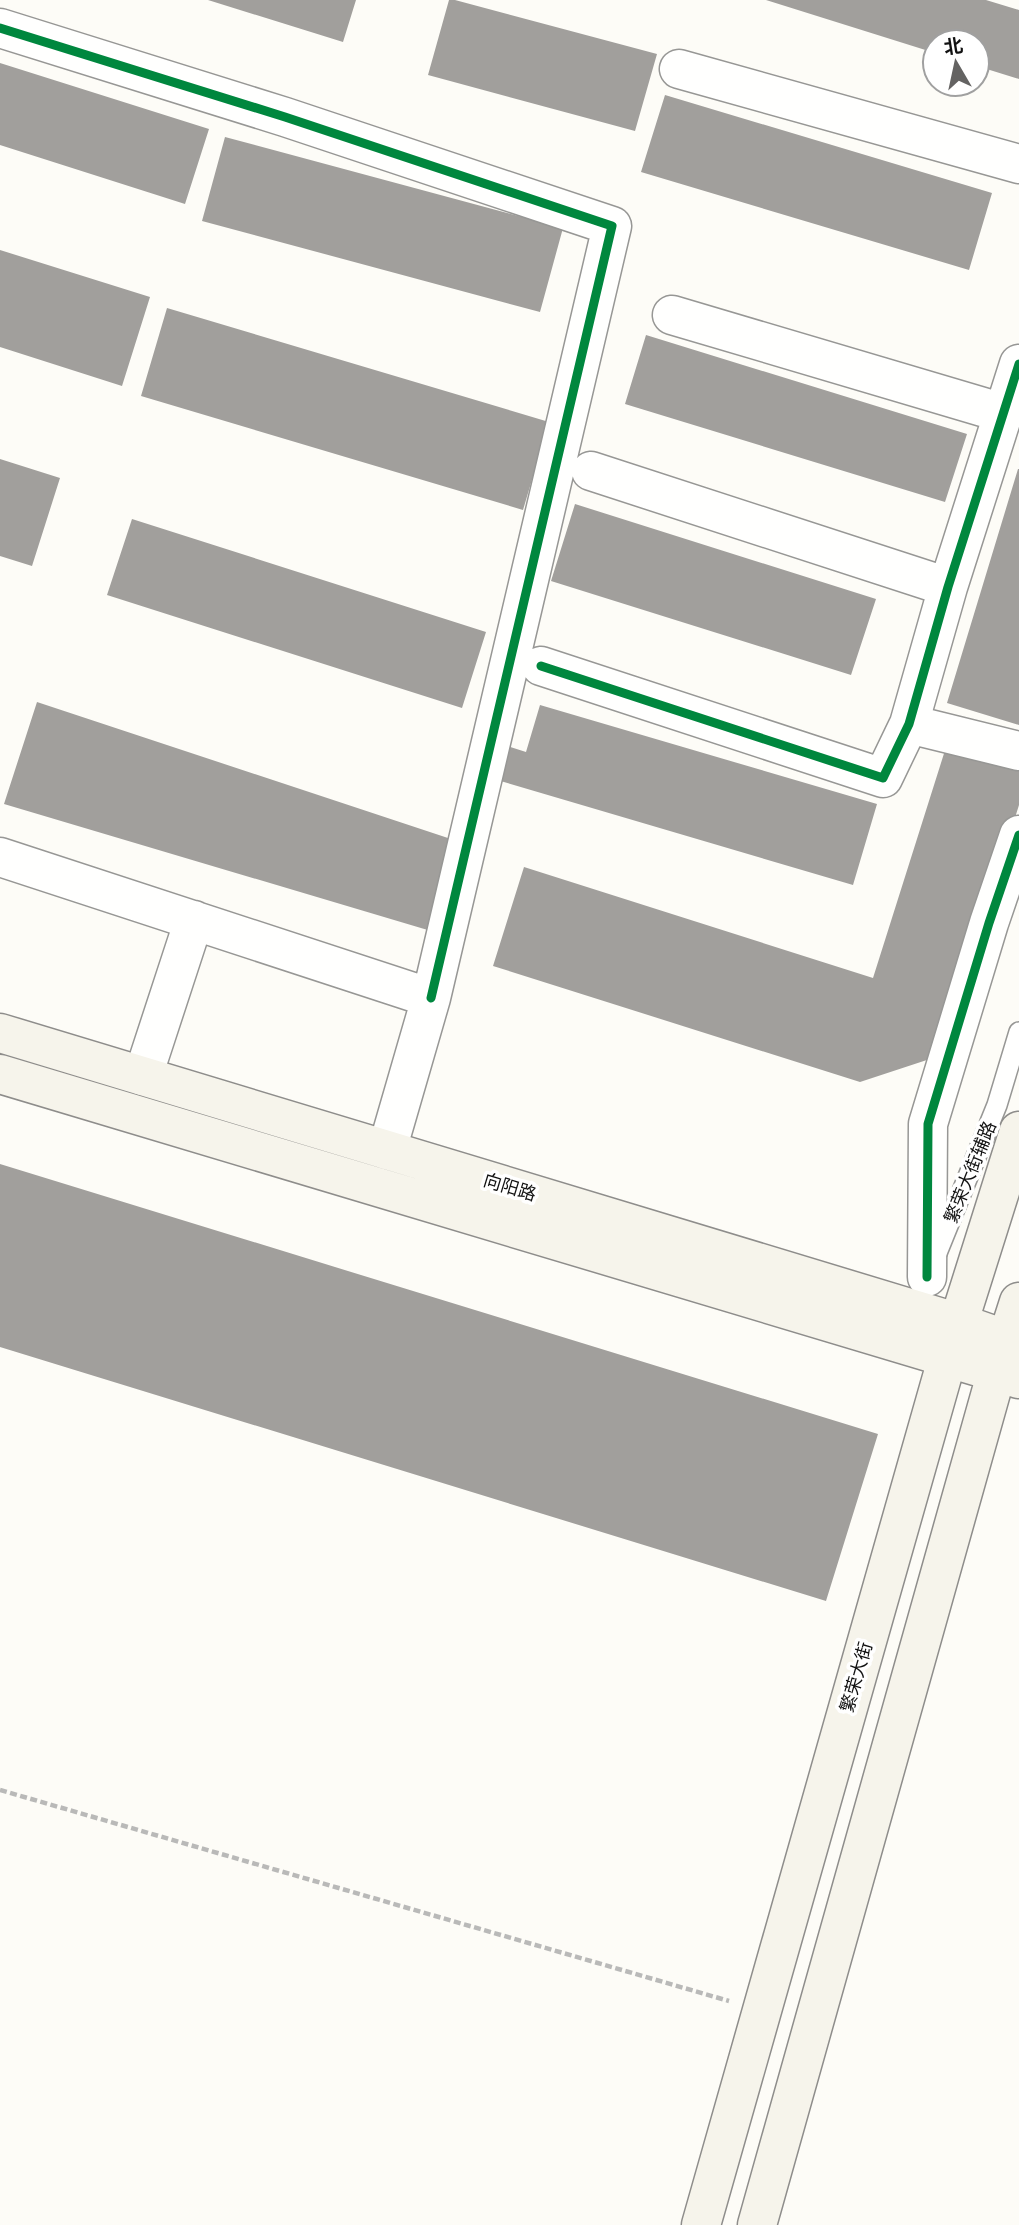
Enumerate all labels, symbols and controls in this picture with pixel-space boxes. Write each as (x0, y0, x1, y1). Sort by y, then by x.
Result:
north arrow (921, 28, 991, 98)
text: 北 (942, 33, 965, 60)
street label: 繁荣大街辅路 (939, 1118, 1001, 1226)
street label: 向阳路 (481, 1168, 539, 1206)
street label: 繁荣大街 (835, 1639, 877, 1715)

